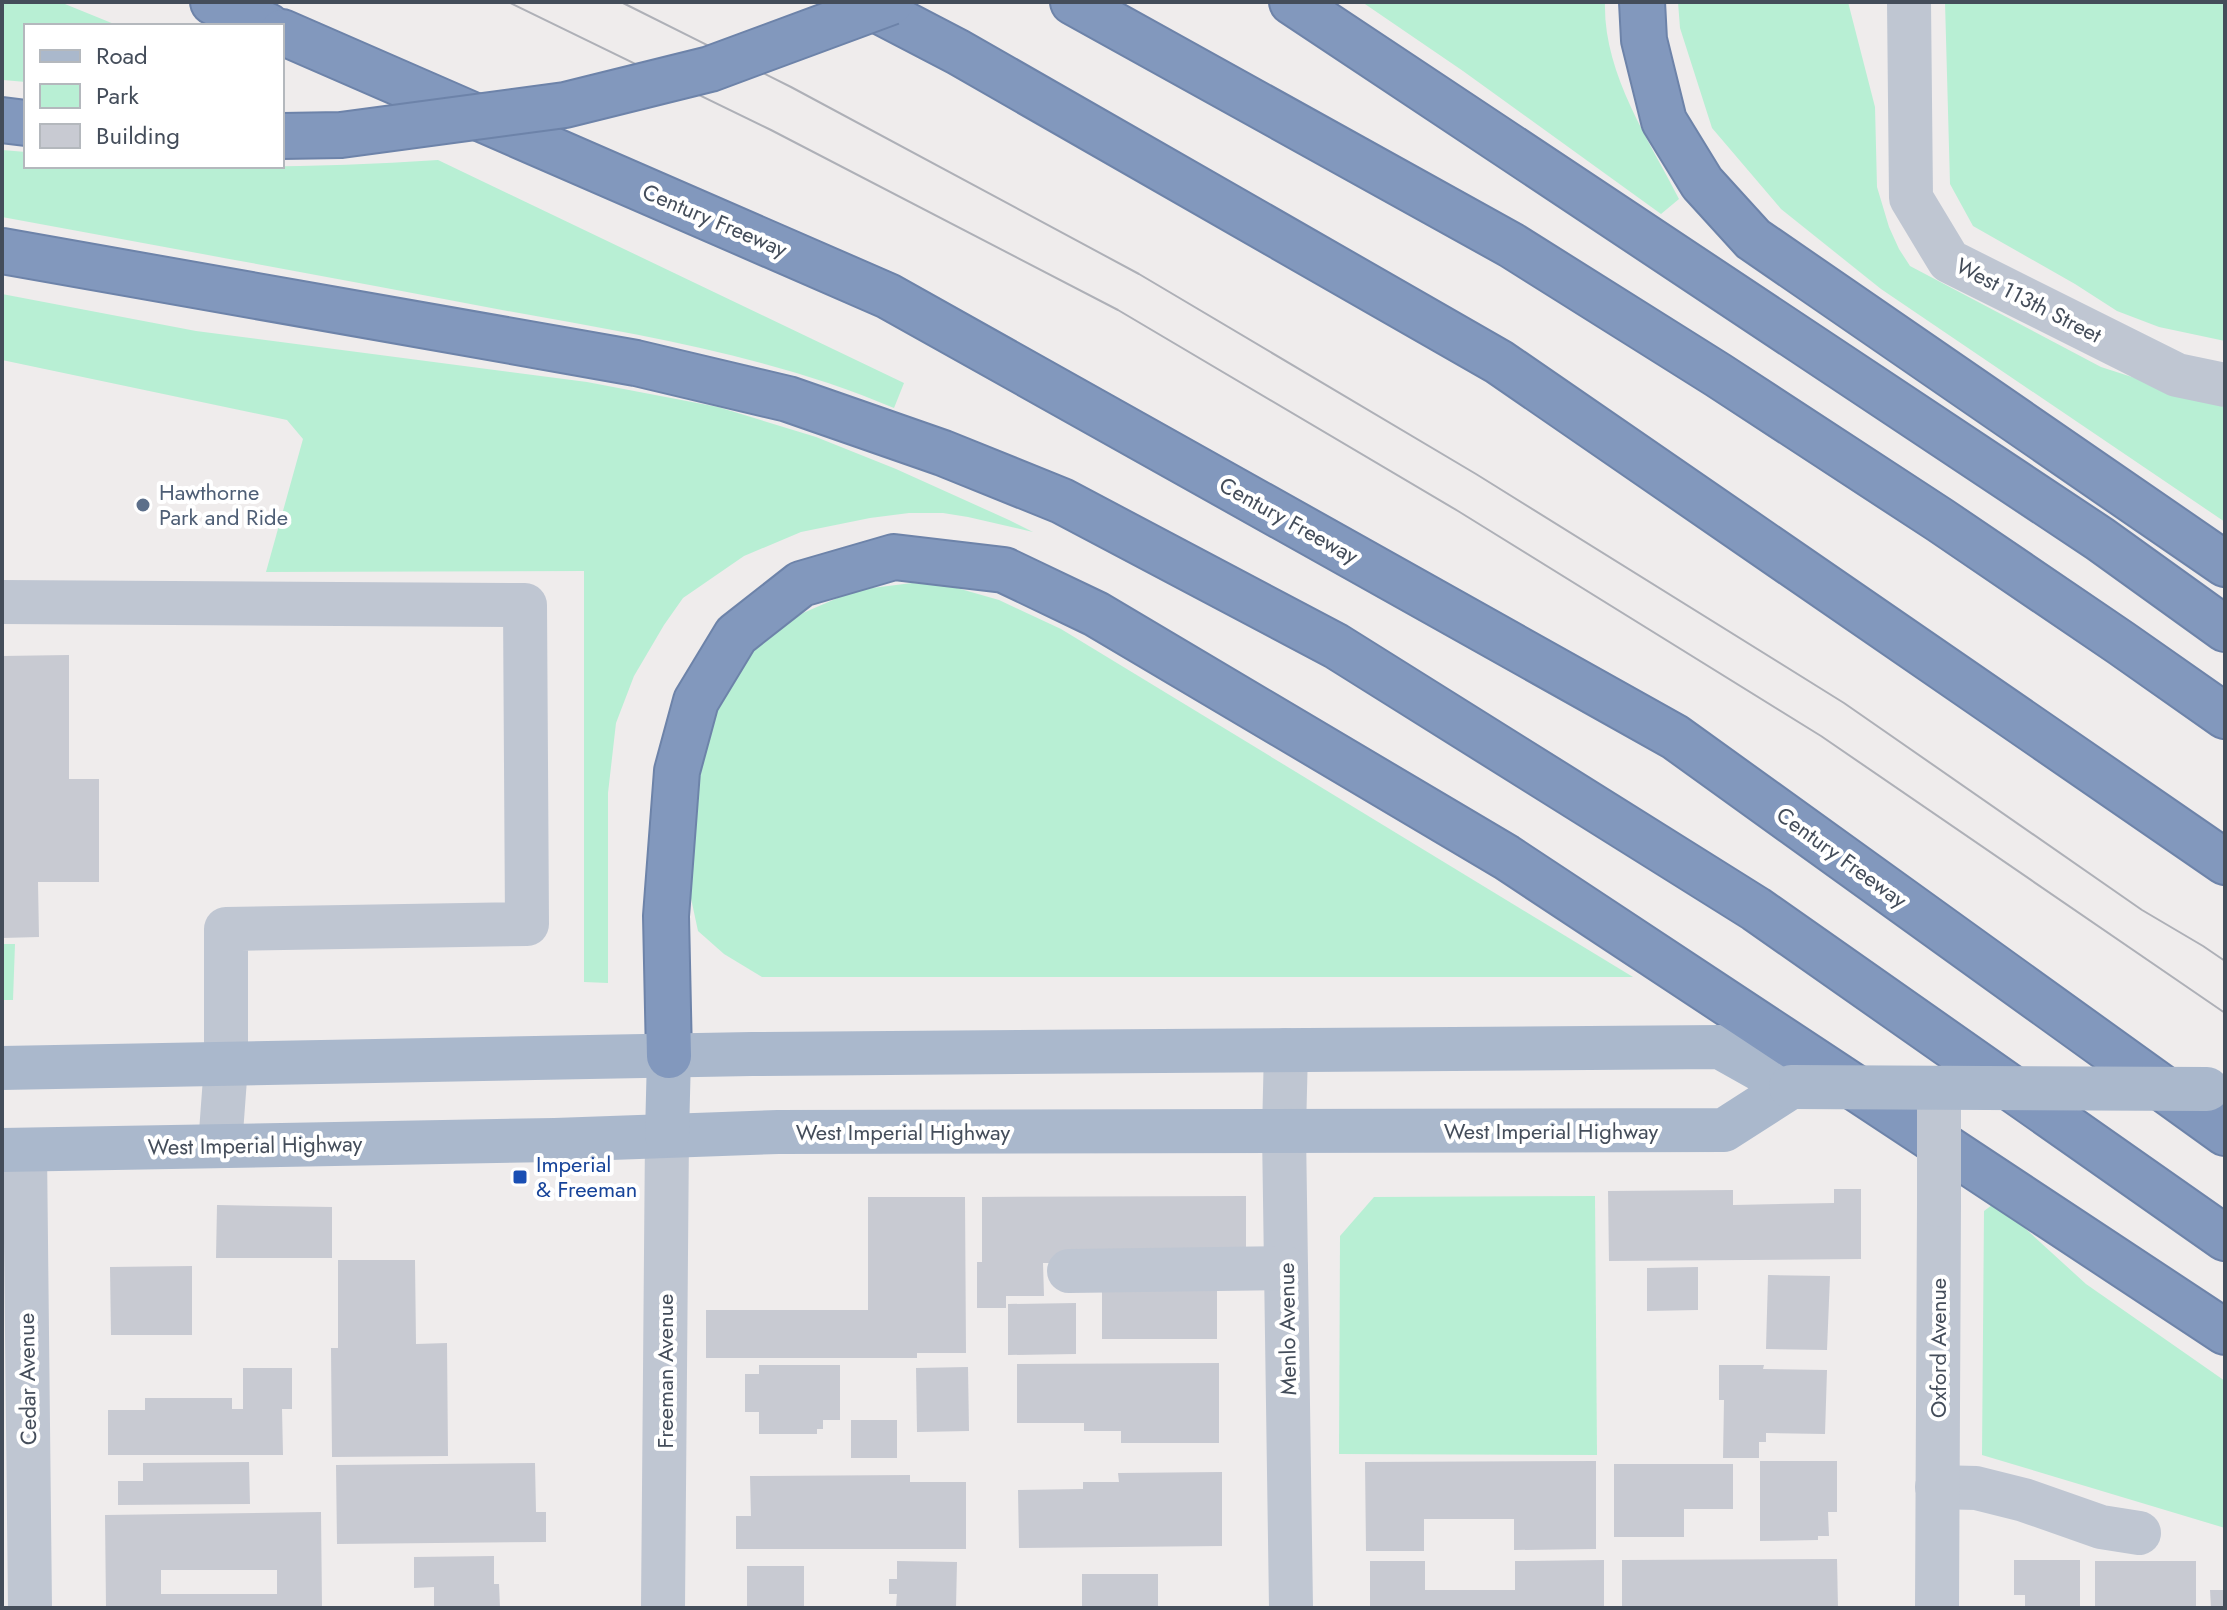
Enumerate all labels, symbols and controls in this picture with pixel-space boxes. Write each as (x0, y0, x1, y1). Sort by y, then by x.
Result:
legend (24, 24, 284, 168)
text: Road (96, 38, 148, 73)
text: Park (96, 78, 139, 113)
text: Building (96, 118, 180, 153)
street label: Century Freeway (638, 175, 793, 265)
street label: West 113th Street (1951, 249, 2108, 351)
street label: Century Freeway (1214, 469, 1365, 572)
place label: Hawthorne Park and Ride (159, 476, 288, 533)
marker: Hawthorne Park and Ride (134, 496, 152, 514)
street label: Century Freeway (1770, 799, 1914, 916)
street label: West Imperial Highway (1444, 1115, 1659, 1147)
street label: West Imperial Highway (796, 1116, 1011, 1148)
street label: West Imperial Highway (147, 1127, 363, 1163)
place label: Imperial & Freeman (536, 1148, 637, 1205)
marker: Imperial & Freeman (511, 1168, 529, 1186)
street label: Menlo Avenue (1270, 1262, 1304, 1396)
street label: Oxford Avenue (1922, 1278, 1954, 1418)
street label: Freeman Avenue (649, 1294, 681, 1448)
street label: Cedar Avenue (10, 1313, 44, 1445)

